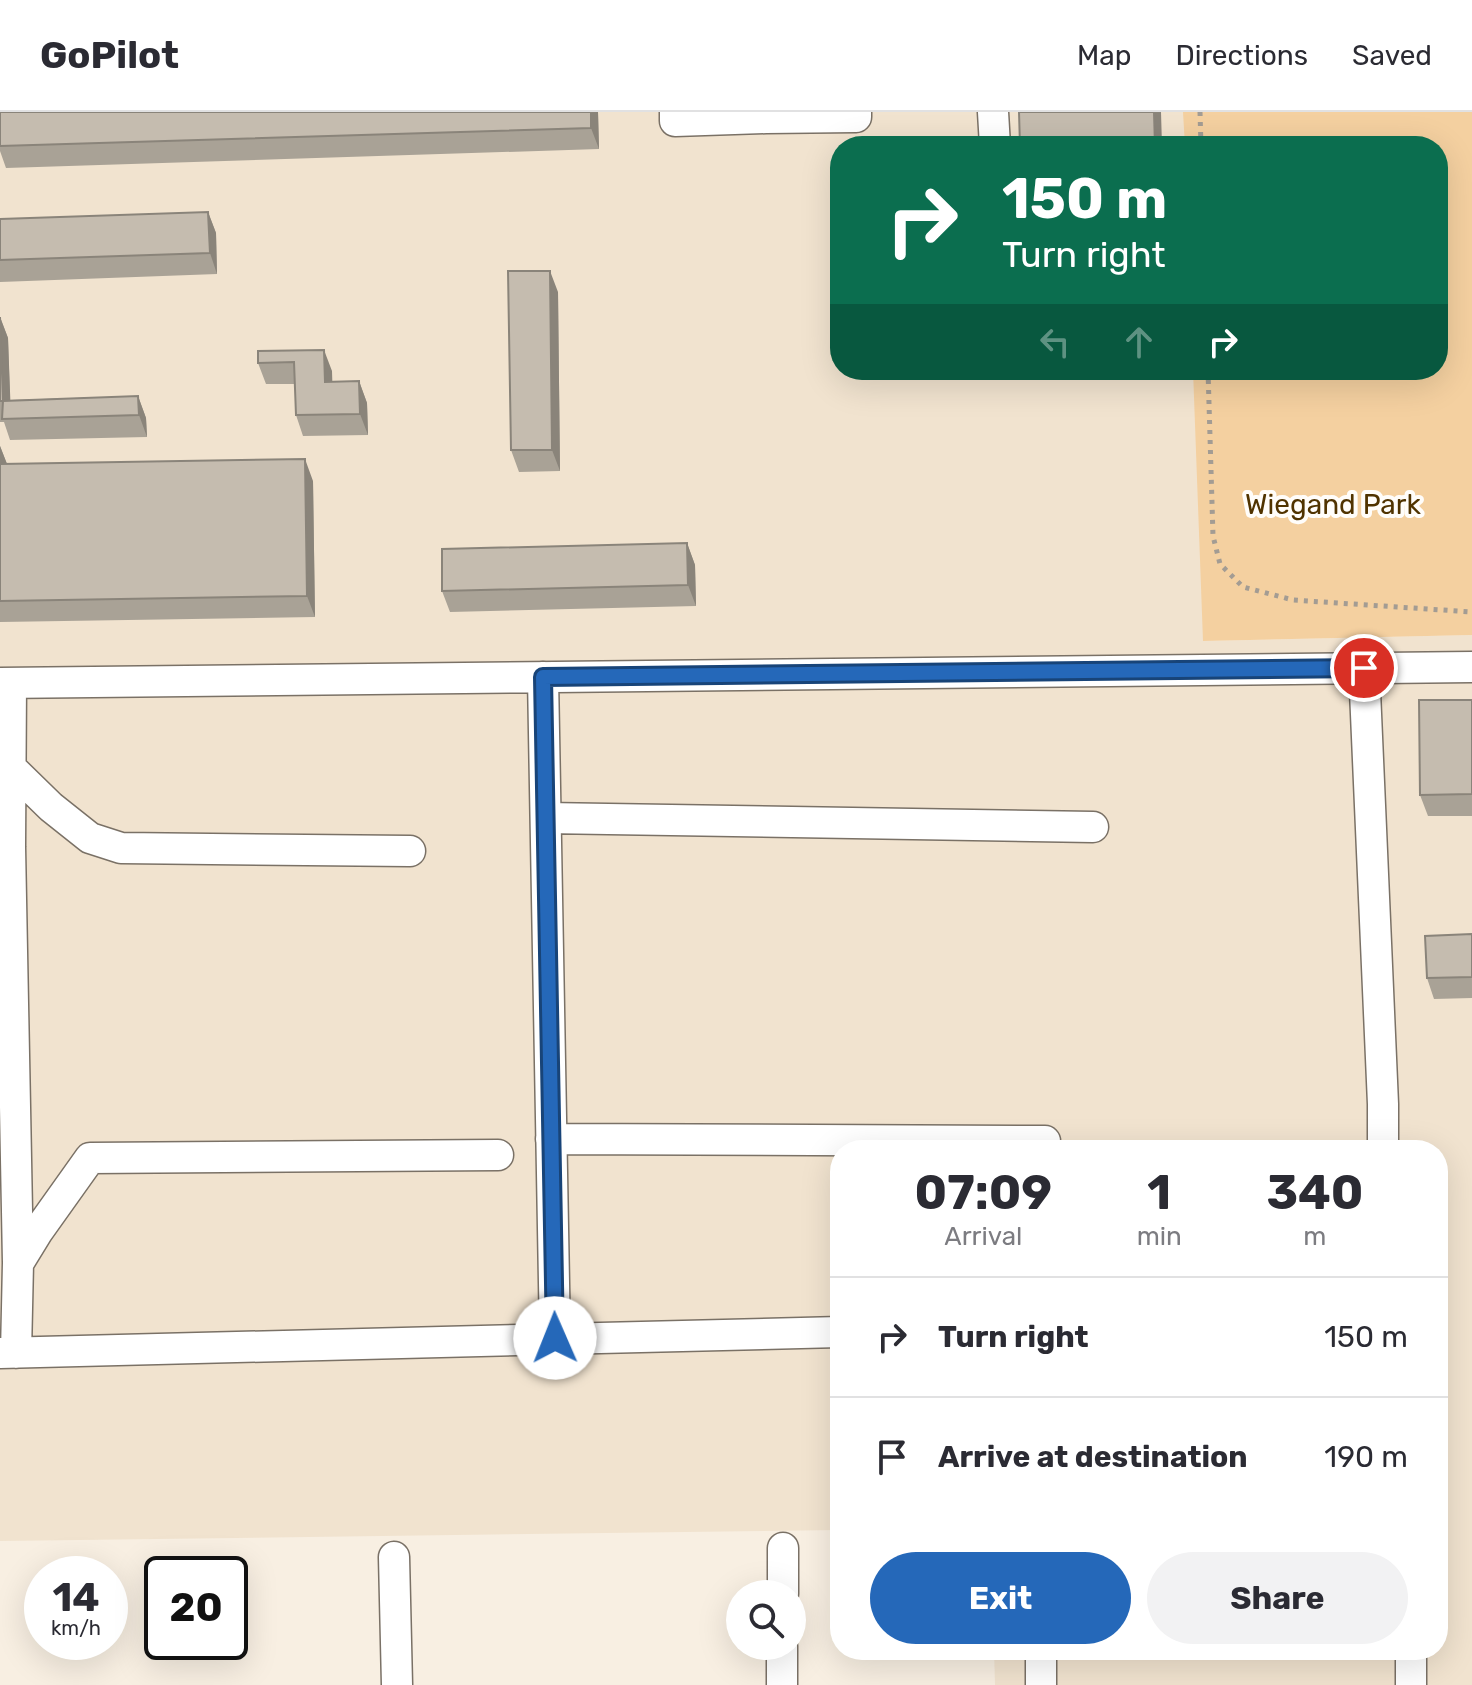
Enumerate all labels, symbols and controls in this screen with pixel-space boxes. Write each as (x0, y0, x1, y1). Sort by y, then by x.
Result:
text: GoPilot (40, 32, 179, 78)
text: Map (1077, 39, 1131, 72)
text: Directions (1175, 39, 1308, 72)
text: Saved (1352, 39, 1432, 72)
text: 150 m (1002, 166, 1167, 232)
icon: right (870, 168, 974, 272)
text: Turn right (1002, 233, 1166, 276)
icon: left (1033, 320, 1077, 364)
icon: ahead (1117, 320, 1161, 364)
icon: right (1201, 320, 1245, 364)
park label: Wiegand Park (1245, 488, 1421, 521)
pin (1330, 634, 1398, 702)
icon: arrive (1342, 646, 1386, 690)
text: 07:09 (915, 1164, 1052, 1221)
text: 1 (1147, 1164, 1171, 1221)
text: 340 (1266, 1164, 1363, 1221)
text: Arrival (944, 1221, 1022, 1252)
text: min (1137, 1221, 1182, 1252)
text: m (1303, 1221, 1326, 1252)
position arrow (513, 1296, 597, 1380)
icon: right (870, 1315, 914, 1359)
text: Turn right (938, 1319, 1089, 1355)
text: 150 m (1324, 1319, 1408, 1355)
icon: arrive (870, 1435, 914, 1479)
text: Arrive at destination (938, 1439, 1248, 1475)
text: 190 m (1324, 1439, 1408, 1475)
button: Exit (870, 1552, 1131, 1644)
button: Share (1147, 1552, 1408, 1644)
speed limit sign: 20 (144, 1556, 248, 1660)
text: 14 (52, 1574, 100, 1621)
map controls (726, 1580, 806, 1660)
button: search (726, 1580, 806, 1660)
text: km/h (51, 1616, 101, 1640)

